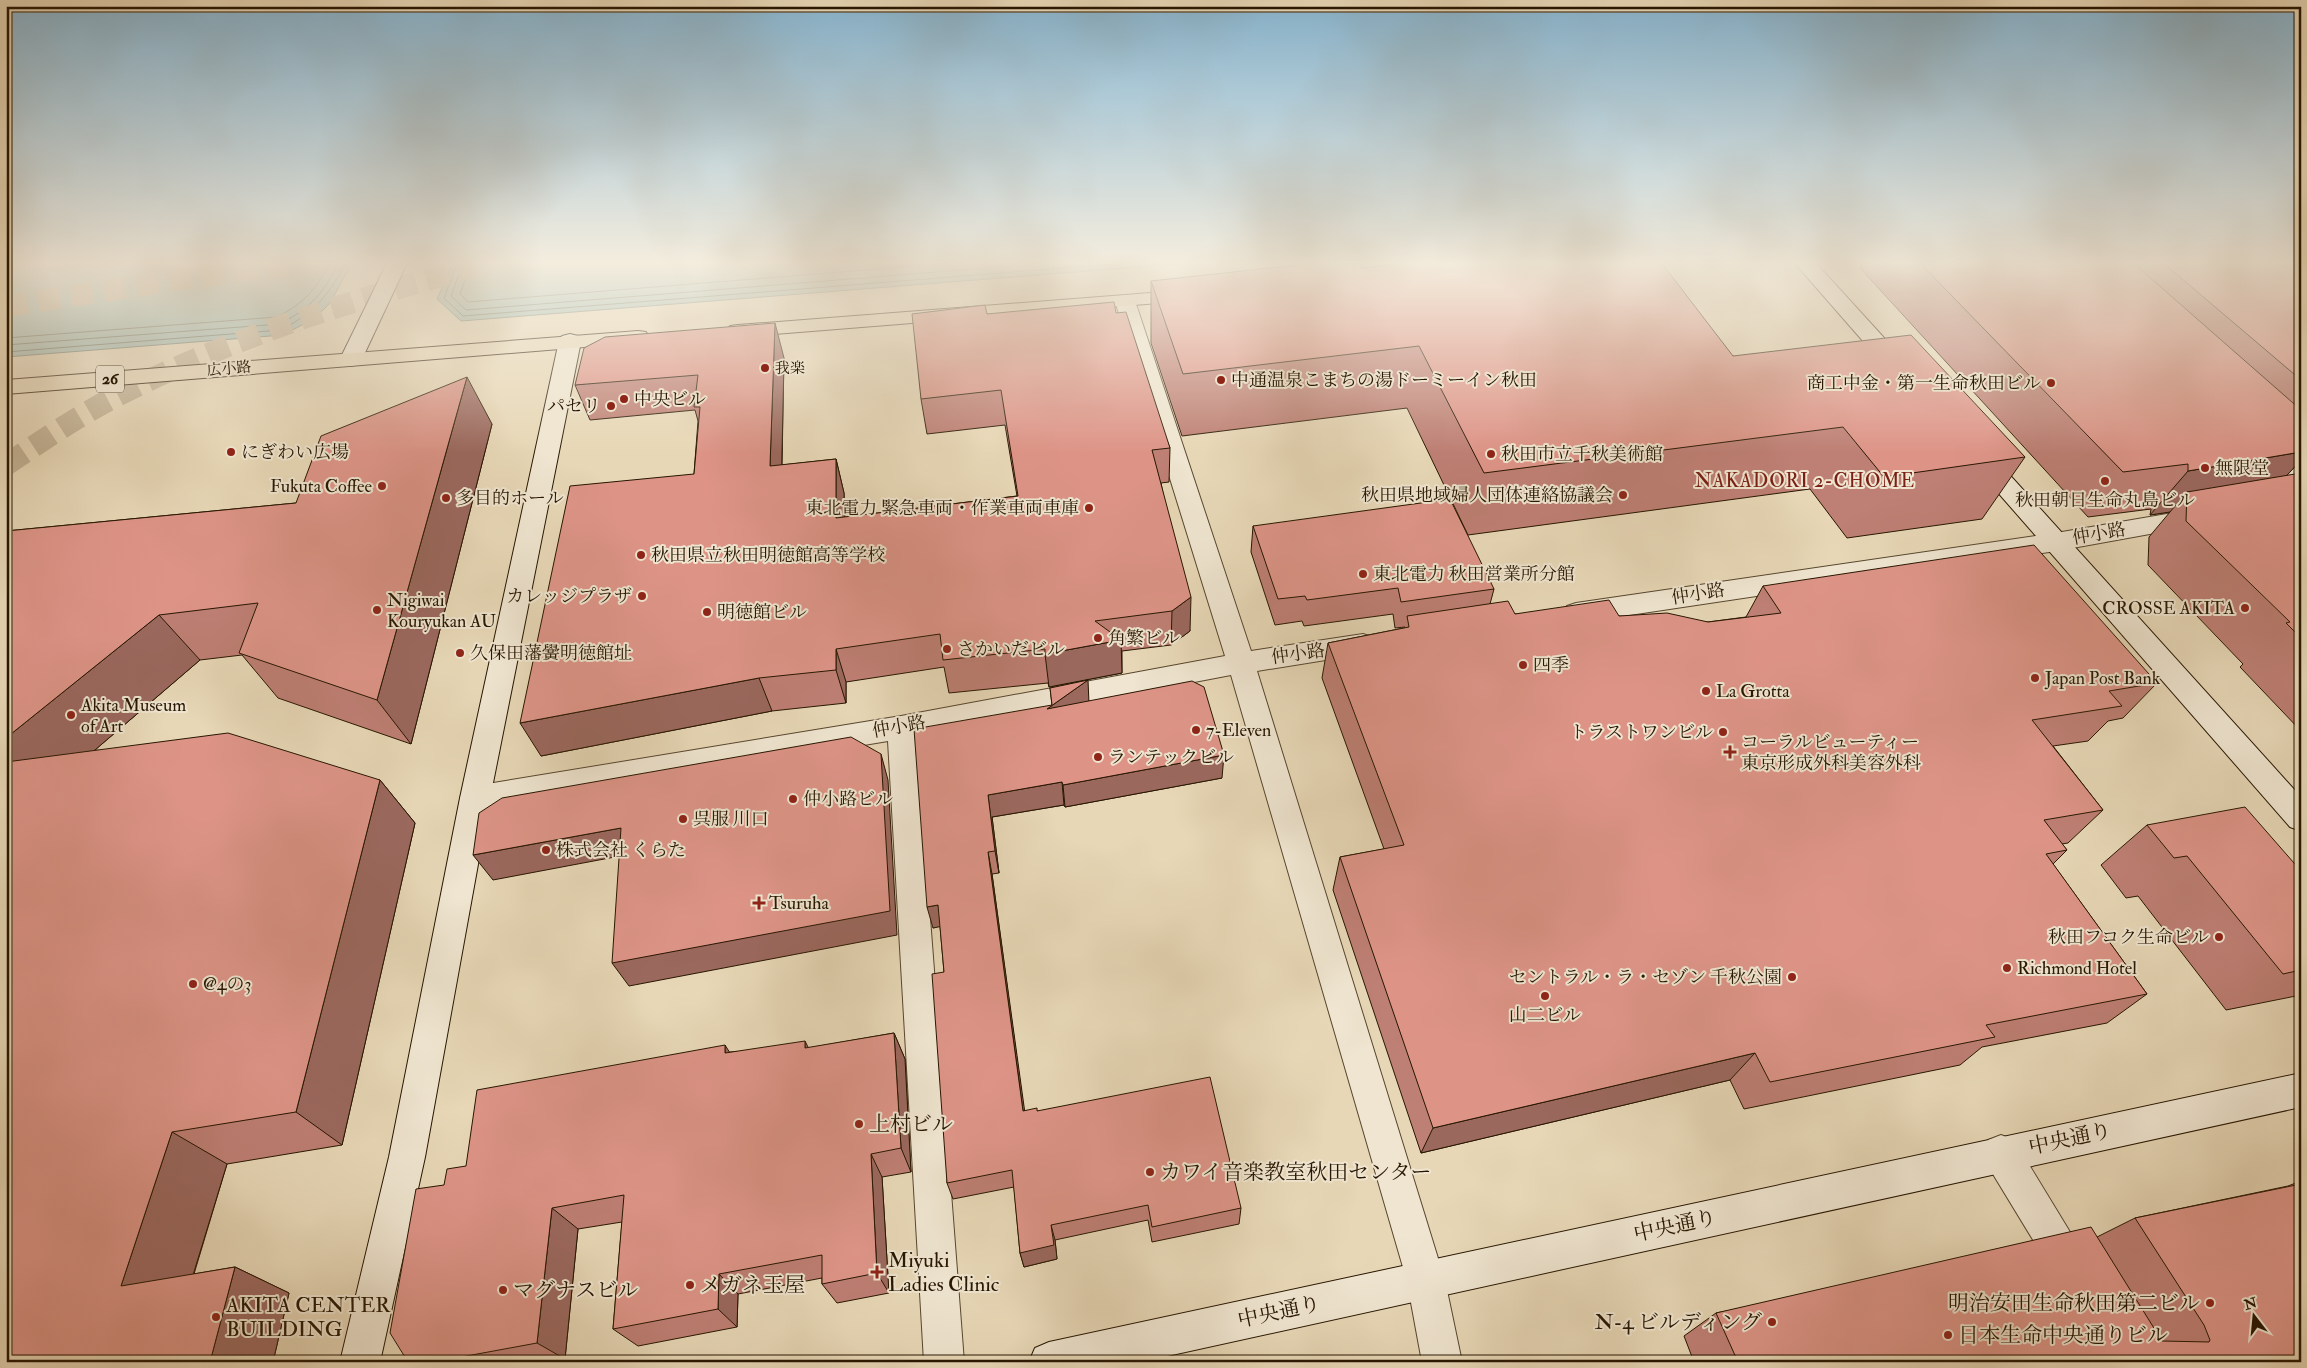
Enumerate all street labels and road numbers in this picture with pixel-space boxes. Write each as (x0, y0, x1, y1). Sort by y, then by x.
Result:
street label: 広小路 (206, 358, 252, 380)
road number: 26 (96, 366, 124, 392)
street label: 仲小路 (2070, 518, 2128, 550)
street label: 仲小路 (1670, 578, 1726, 610)
street label: 仲小路 (1270, 639, 1326, 669)
street label: 仲小路 (870, 711, 928, 743)
street label: 中央通り (2026, 1117, 2114, 1161)
street label: 中央通り (1631, 1204, 1719, 1248)
street label: 中央通り (1235, 1290, 1323, 1334)

